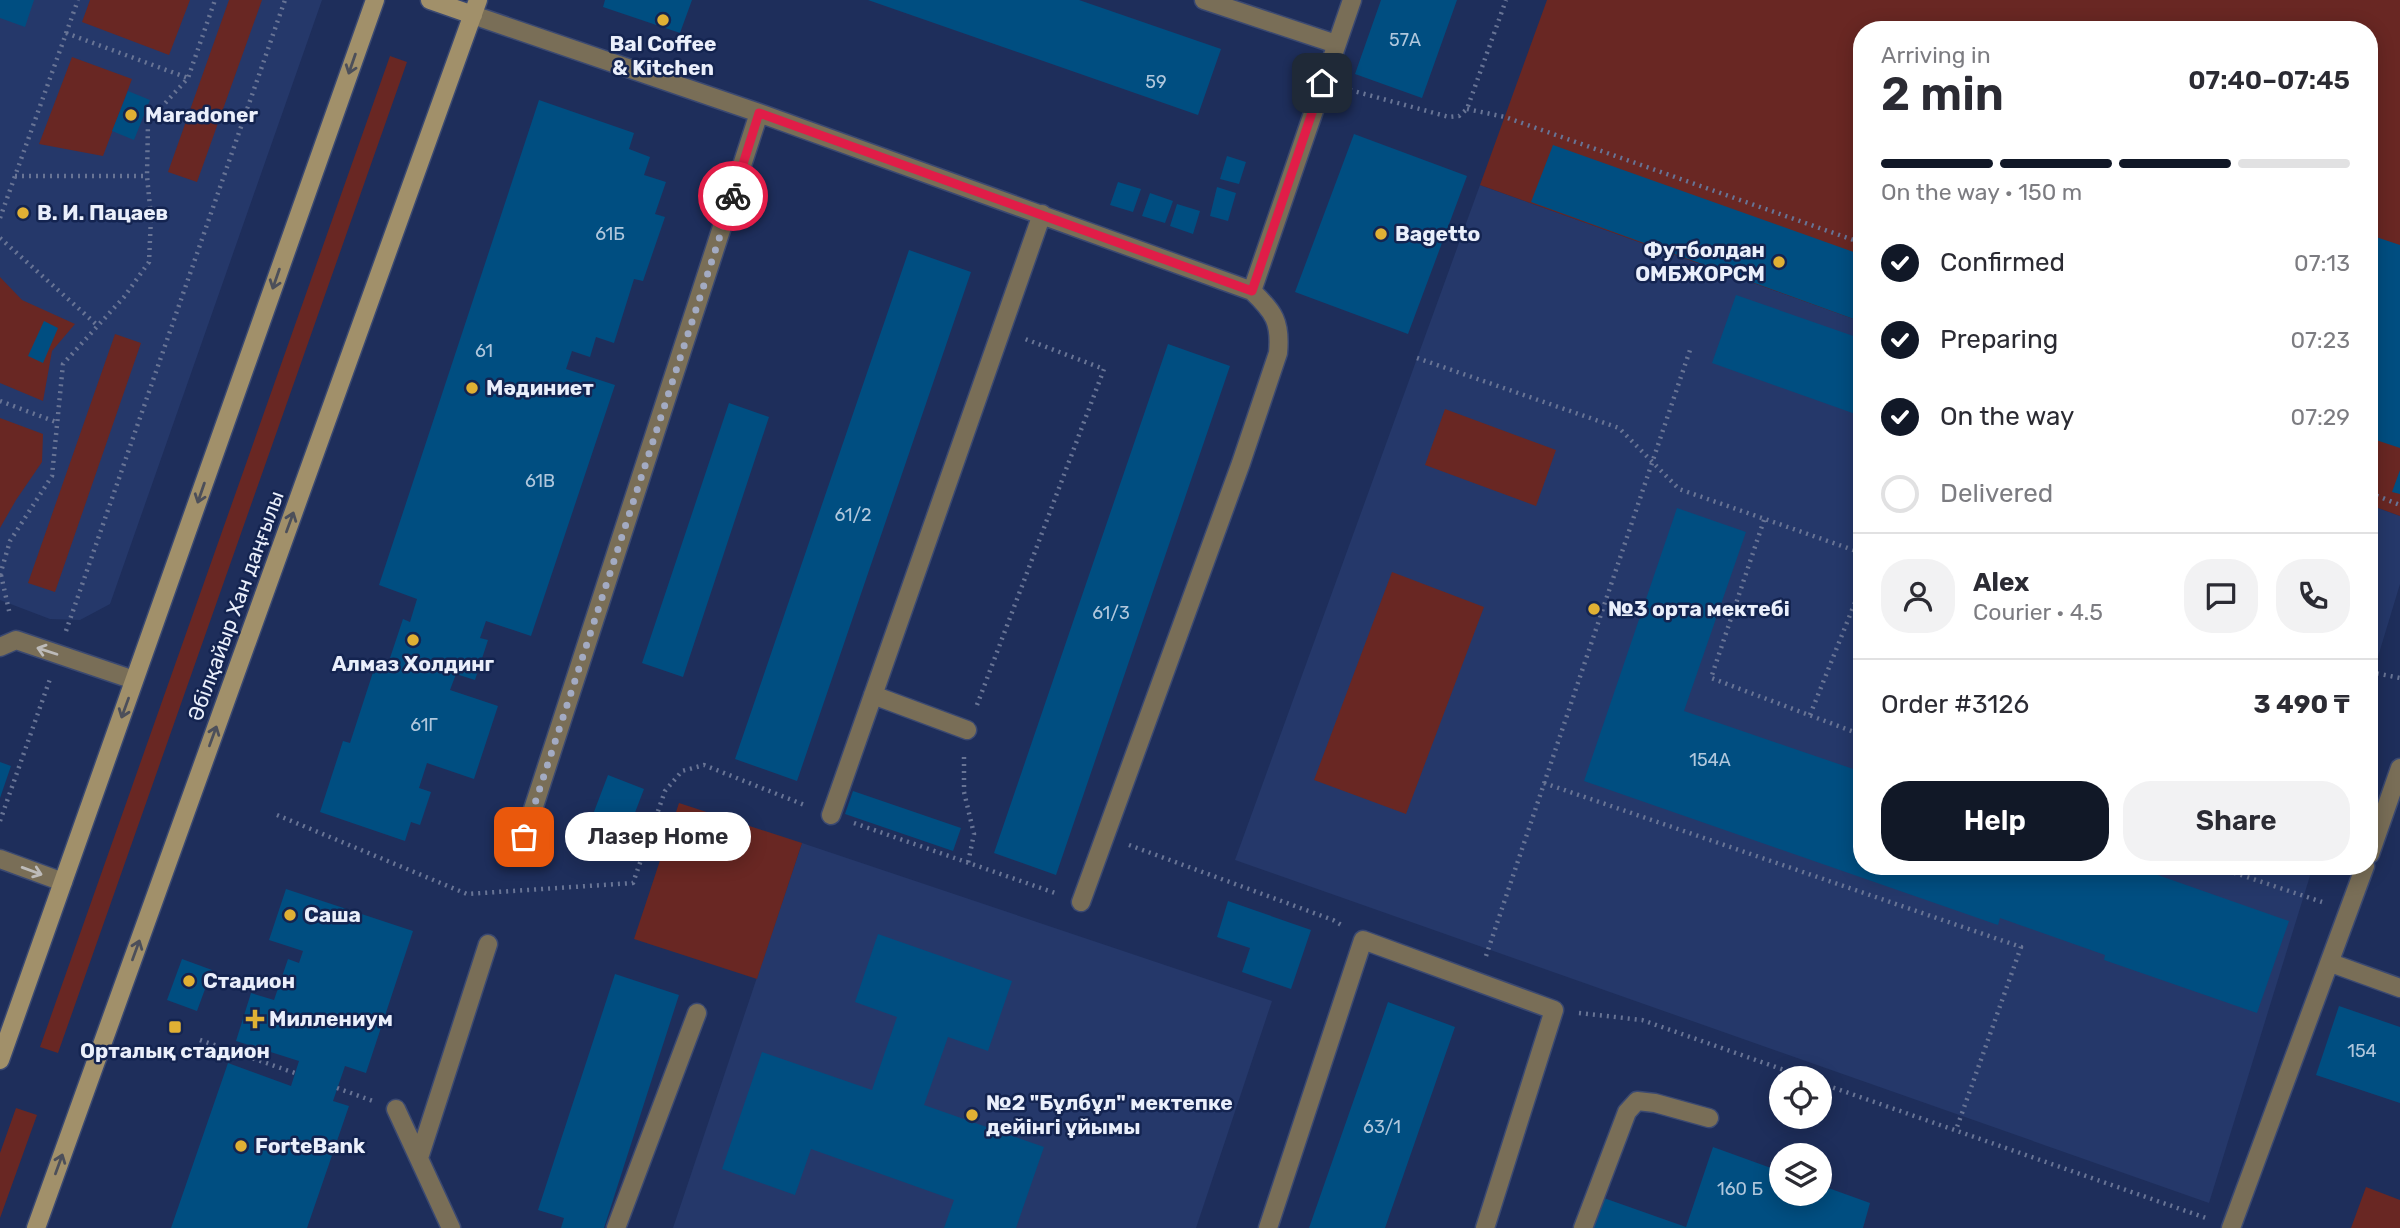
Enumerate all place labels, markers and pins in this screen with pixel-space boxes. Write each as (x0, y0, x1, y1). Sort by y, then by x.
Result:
marker: Bal Coffee & Kitchen (655, 12, 671, 28)
place label: Bal Coffee & Kitchen (610, 31, 716, 80)
pin (1292, 53, 1352, 113)
place label: Maradoner (145, 102, 259, 127)
marker: Maradoner (123, 107, 139, 123)
place label: В. И. Пацаев (37, 200, 168, 225)
marker: В. И. Пацаев (15, 205, 31, 221)
place label: Bagetto (1395, 221, 1480, 246)
marker: Bagetto (1373, 226, 1389, 242)
place label: Футболдан ОМБЖОРСМ (1635, 237, 1765, 286)
marker: Футболдан ОМБЖОРСМ (1771, 254, 1787, 270)
place label: Мәдиниет (486, 375, 594, 400)
marker: Мәдиниет (464, 380, 480, 396)
place label: №3 орта мектебі (1608, 596, 1790, 621)
marker: №3 орта мектебі (1586, 601, 1602, 617)
marker: Алмаз Холдинг (405, 632, 421, 648)
place label: Алмаз Холдинг (332, 651, 495, 676)
pin (494, 807, 554, 867)
callout: Лазер Home (566, 812, 752, 862)
place label: Саша (304, 902, 361, 927)
marker: Саша (282, 907, 298, 923)
place label: Стадион (203, 968, 295, 993)
marker: Стадион (181, 973, 197, 989)
place label: Миллениум (269, 1006, 393, 1031)
marker: Миллениум (247, 1011, 263, 1027)
marker: Орталық стадион (167, 1019, 183, 1035)
place label: Орталық стадион (80, 1038, 270, 1063)
place label: №2 "Бұлбұл" мектепке дейінгі ұйымы (986, 1090, 1233, 1139)
marker: №2 "Бұлбұл" мектепке дейінгі ұйымы (964, 1107, 980, 1123)
place label: ForteBank (255, 1133, 366, 1158)
marker: ForteBank (233, 1138, 249, 1154)

